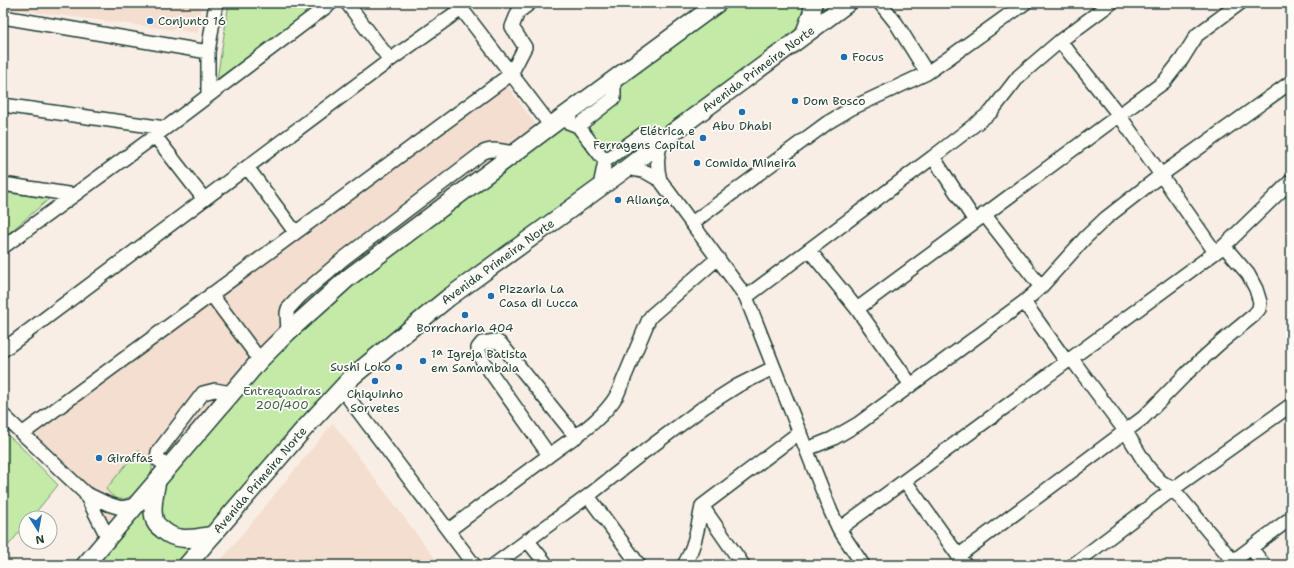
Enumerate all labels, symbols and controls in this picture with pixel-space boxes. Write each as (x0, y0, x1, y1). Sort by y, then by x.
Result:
place label: Conjunto 16 (158, 13, 226, 29)
marker: Conjunto 16 (145, 16, 155, 26)
street label: Avenida Primeira Norte (699, 22, 818, 116)
place label: Focus (852, 49, 884, 65)
marker: Focus (839, 52, 849, 62)
place label: Dom Bosco (803, 93, 865, 109)
marker: Dom Bosco (790, 96, 800, 106)
marker: Abu Dhabi (737, 107, 747, 117)
place label: Abu Dhabi (712, 118, 772, 134)
place label: Elétrica e Ferragens Capital (593, 123, 695, 153)
marker: Elétrica e Ferragens Capital (698, 133, 708, 143)
place label: Comida Mineira (705, 155, 797, 171)
marker: Comida Mineira (692, 158, 702, 168)
place label: Aliança (626, 192, 670, 208)
marker: Aliança (613, 195, 623, 205)
street label: Avenida Primeira Norte (438, 215, 558, 308)
place label: Pizzaria La Casa di Lucca (499, 281, 579, 311)
marker: Pizzaria La Casa di Lucca (486, 291, 496, 301)
marker: Borracharia 404 (460, 310, 470, 320)
place label: Borracharia 404 (417, 320, 514, 336)
place label: 1ª Igreja Batista em Samambaia (431, 346, 528, 376)
marker: 1ª Igreja Batista em Samambaia (418, 356, 428, 366)
place label: Sushi Loko (330, 359, 391, 375)
marker: Sushi Loko (394, 362, 404, 372)
marker: Chiquinho Sorvetes (370, 376, 380, 386)
park label: Entrequadras 200/400 (243, 383, 321, 413)
place label: Chiquinho Sorvetes (347, 386, 403, 416)
street label: Avenida Primeira Norte (210, 423, 311, 537)
place label: Giraffas (107, 450, 153, 466)
marker: Giraffas (94, 453, 104, 463)
north arrow (18, 510, 58, 550)
text: N (34, 531, 46, 548)

